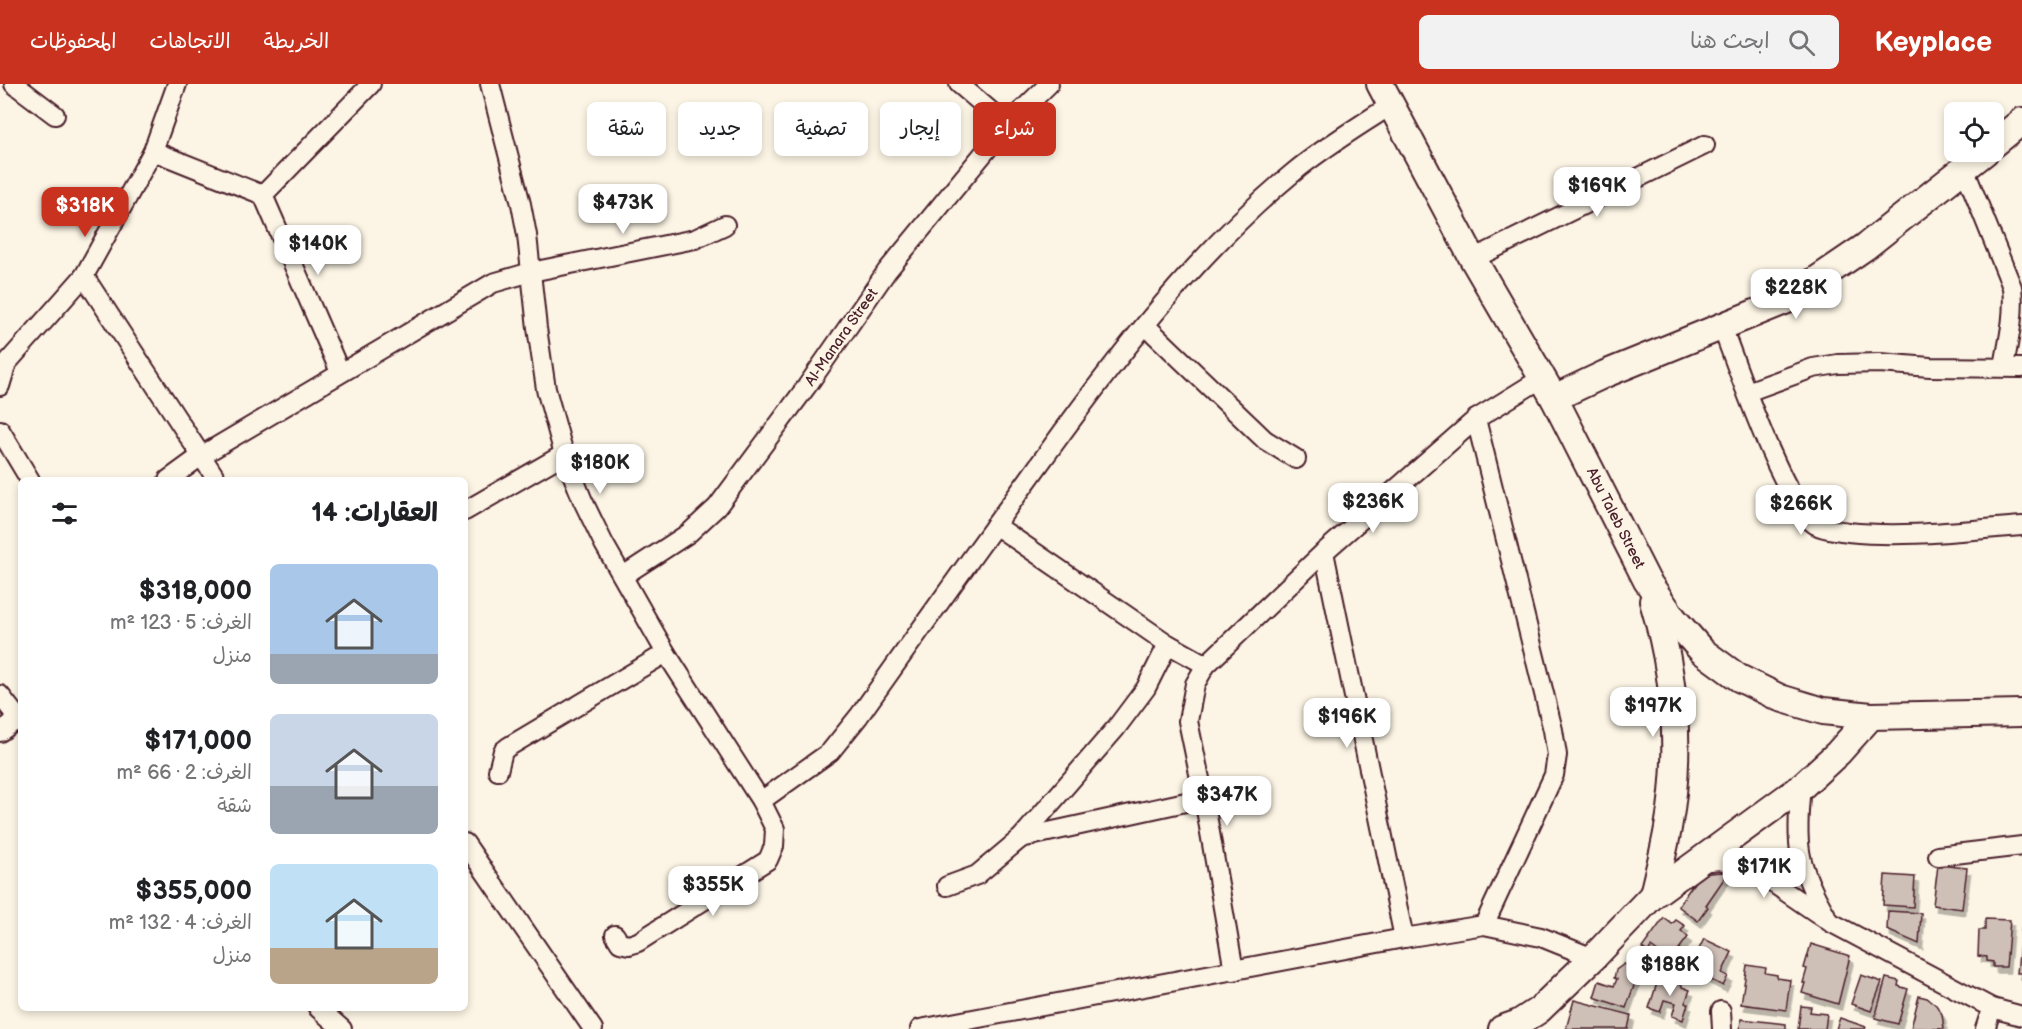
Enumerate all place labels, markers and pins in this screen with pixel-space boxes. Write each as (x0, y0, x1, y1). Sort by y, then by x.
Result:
pin: $169K (1555, 167, 1639, 218)
pin: $473K (581, 184, 665, 235)
pin: $318K (43, 187, 127, 238)
pin: $140K (276, 225, 360, 276)
pin: $228K (1754, 269, 1838, 320)
pin: $180K (558, 444, 642, 495)
pin: $236K (1331, 483, 1415, 534)
pin: $266K (1759, 485, 1843, 536)
pin: $197K (1611, 687, 1695, 738)
pin: $196K (1305, 698, 1389, 749)
pin: $347K (1185, 776, 1269, 827)
pin: $171K (1722, 848, 1806, 899)
pin: $355K (671, 866, 755, 917)
pin: $188K (1628, 946, 1712, 997)

